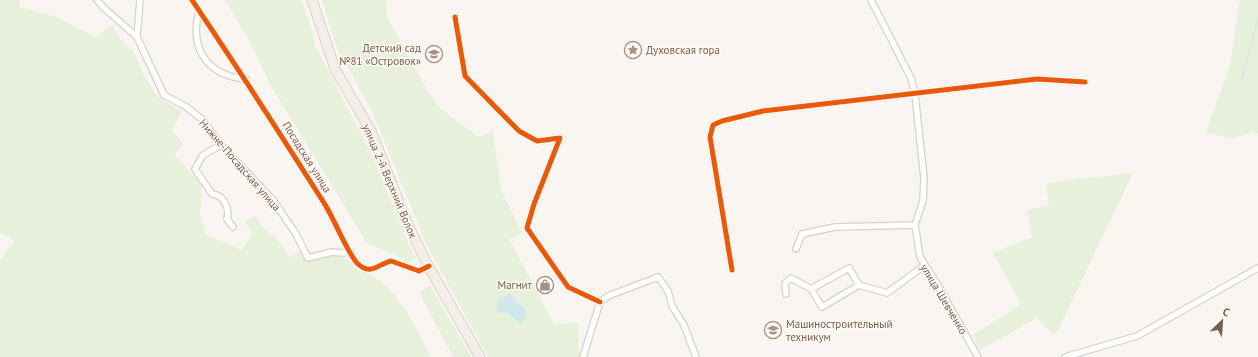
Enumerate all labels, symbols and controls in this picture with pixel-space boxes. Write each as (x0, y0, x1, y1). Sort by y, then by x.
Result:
place icon: Духовская гора (623, 40, 643, 60)
place label: Детский сад №81 «Островок» (339, 41, 421, 68)
place label: Духовская гора (646, 43, 720, 57)
school or university icon: Детский сад №81 «Островок» (424, 44, 444, 64)
street label: Нижне-Посадская улица (196, 116, 284, 214)
street label: Посадская улица (280, 119, 334, 195)
street label: улица 2-й Верхний Волок (360, 122, 421, 241)
street label: улица Шевченко (917, 261, 971, 337)
shop icon: Магнит (535, 275, 555, 295)
place label: Магнит (497, 278, 533, 292)
north arrow (1202, 301, 1242, 341)
text: С (1220, 304, 1232, 320)
place label: Машиностроительный техникум (786, 317, 893, 344)
school or university icon: Машиностроительный техникум (763, 320, 783, 340)

